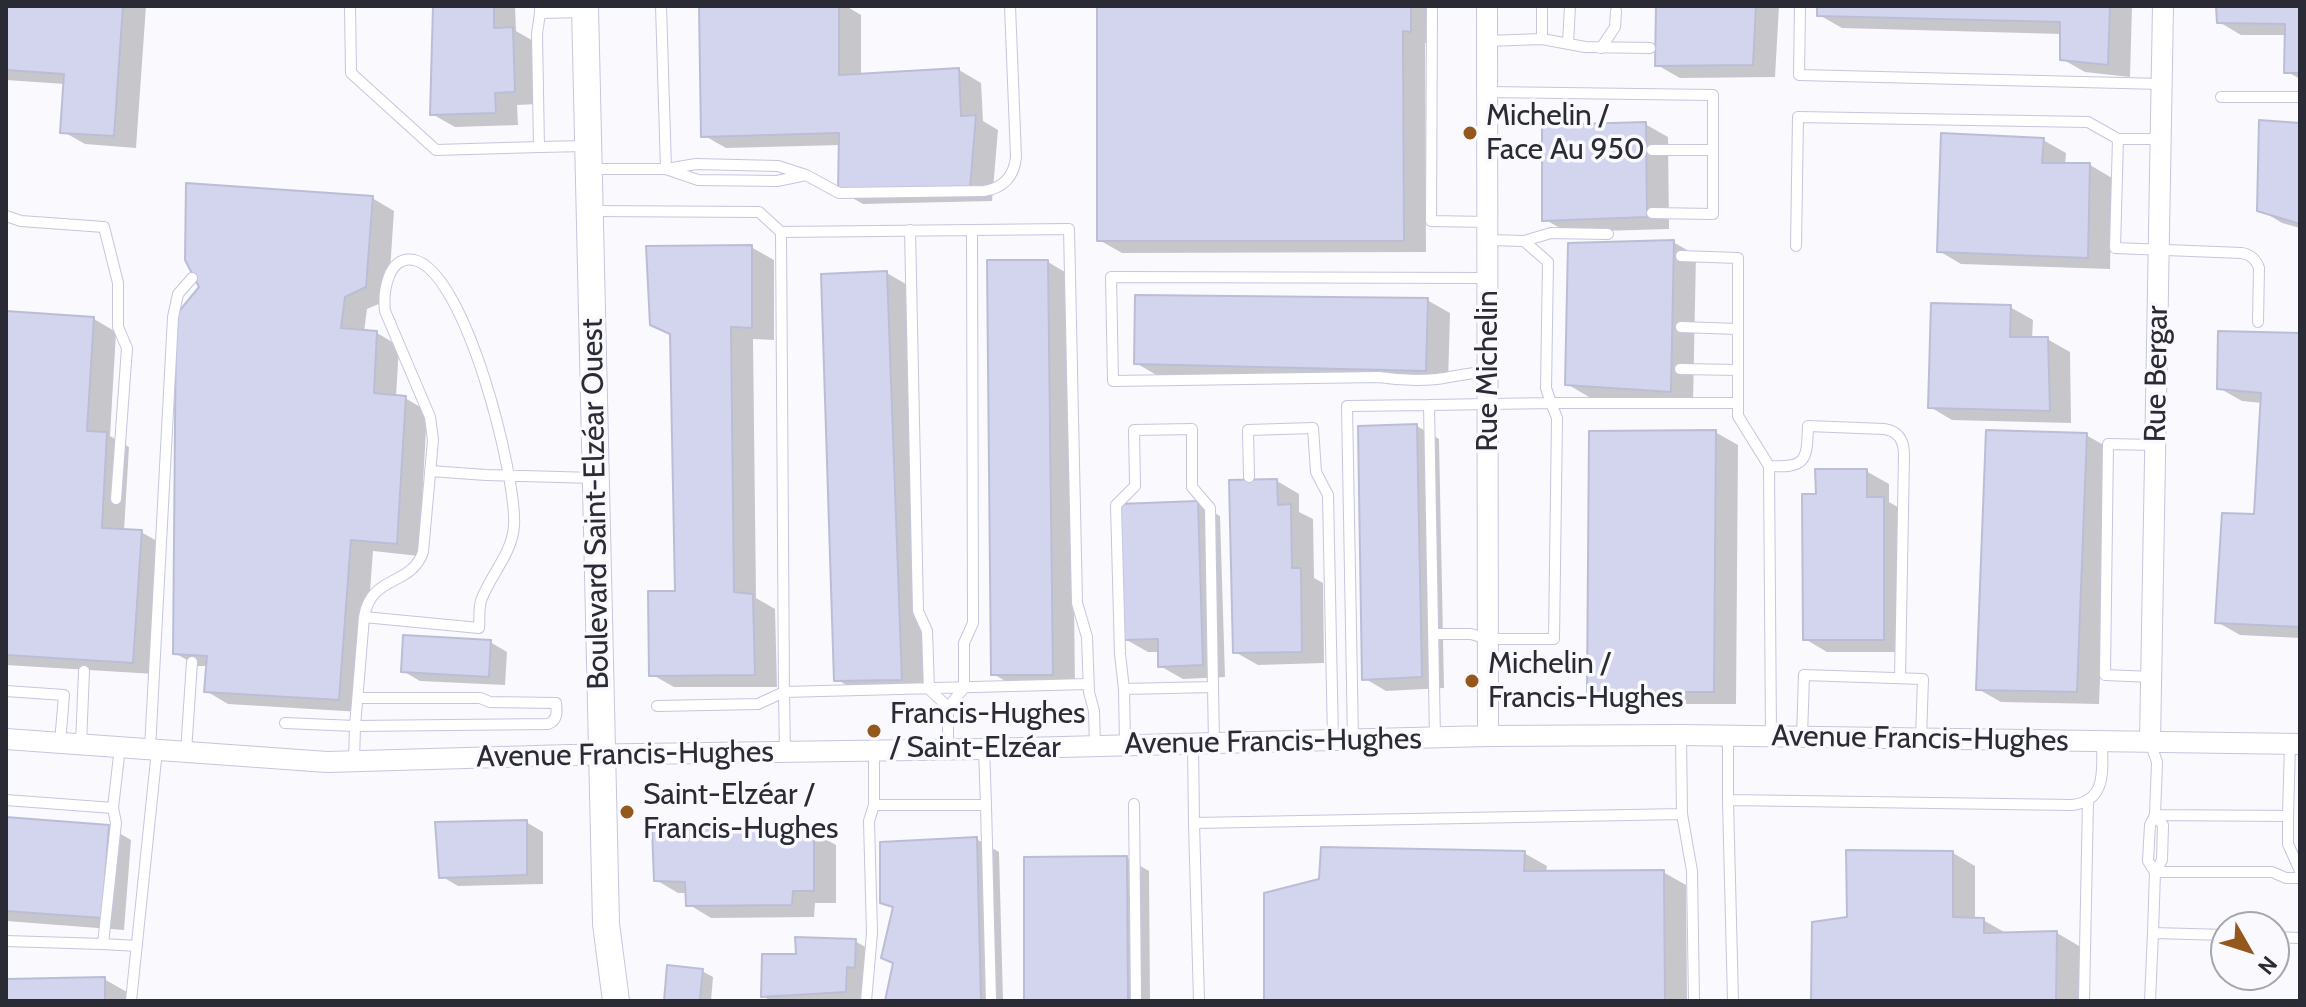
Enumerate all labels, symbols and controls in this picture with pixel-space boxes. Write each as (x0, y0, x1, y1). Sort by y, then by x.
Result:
place label: Michelin / Face Au 950 (1486, 98, 1645, 168)
marker: Michelin / Face Au 950 (1461, 124, 1479, 142)
street label: Rue Michelin (1470, 290, 1506, 452)
street label: Rue Bergar (2138, 305, 2176, 443)
street label: Boulevard Saint-Elzéar Ouest (575, 318, 617, 690)
place label: Michelin / Francis-Hughes (1488, 646, 1683, 716)
marker: Michelin / Francis-Hughes (1463, 672, 1481, 690)
place label: Francis-Hughes / Saint-Elzéar (890, 696, 1085, 766)
street label: Avenue Francis-Hughes (1771, 718, 2069, 760)
street label: Avenue Francis-Hughes (1124, 721, 1422, 763)
marker: Francis-Hughes / Saint-Elzéar (865, 722, 883, 740)
street label: Avenue Francis-Hughes (476, 734, 774, 776)
place label: Saint-Elzéar / Francis-Hughes (643, 777, 838, 848)
marker: Saint-Elzéar / Francis-Hughes (618, 803, 636, 821)
north arrow (2210, 911, 2290, 991)
text: N (2252, 951, 2283, 980)

